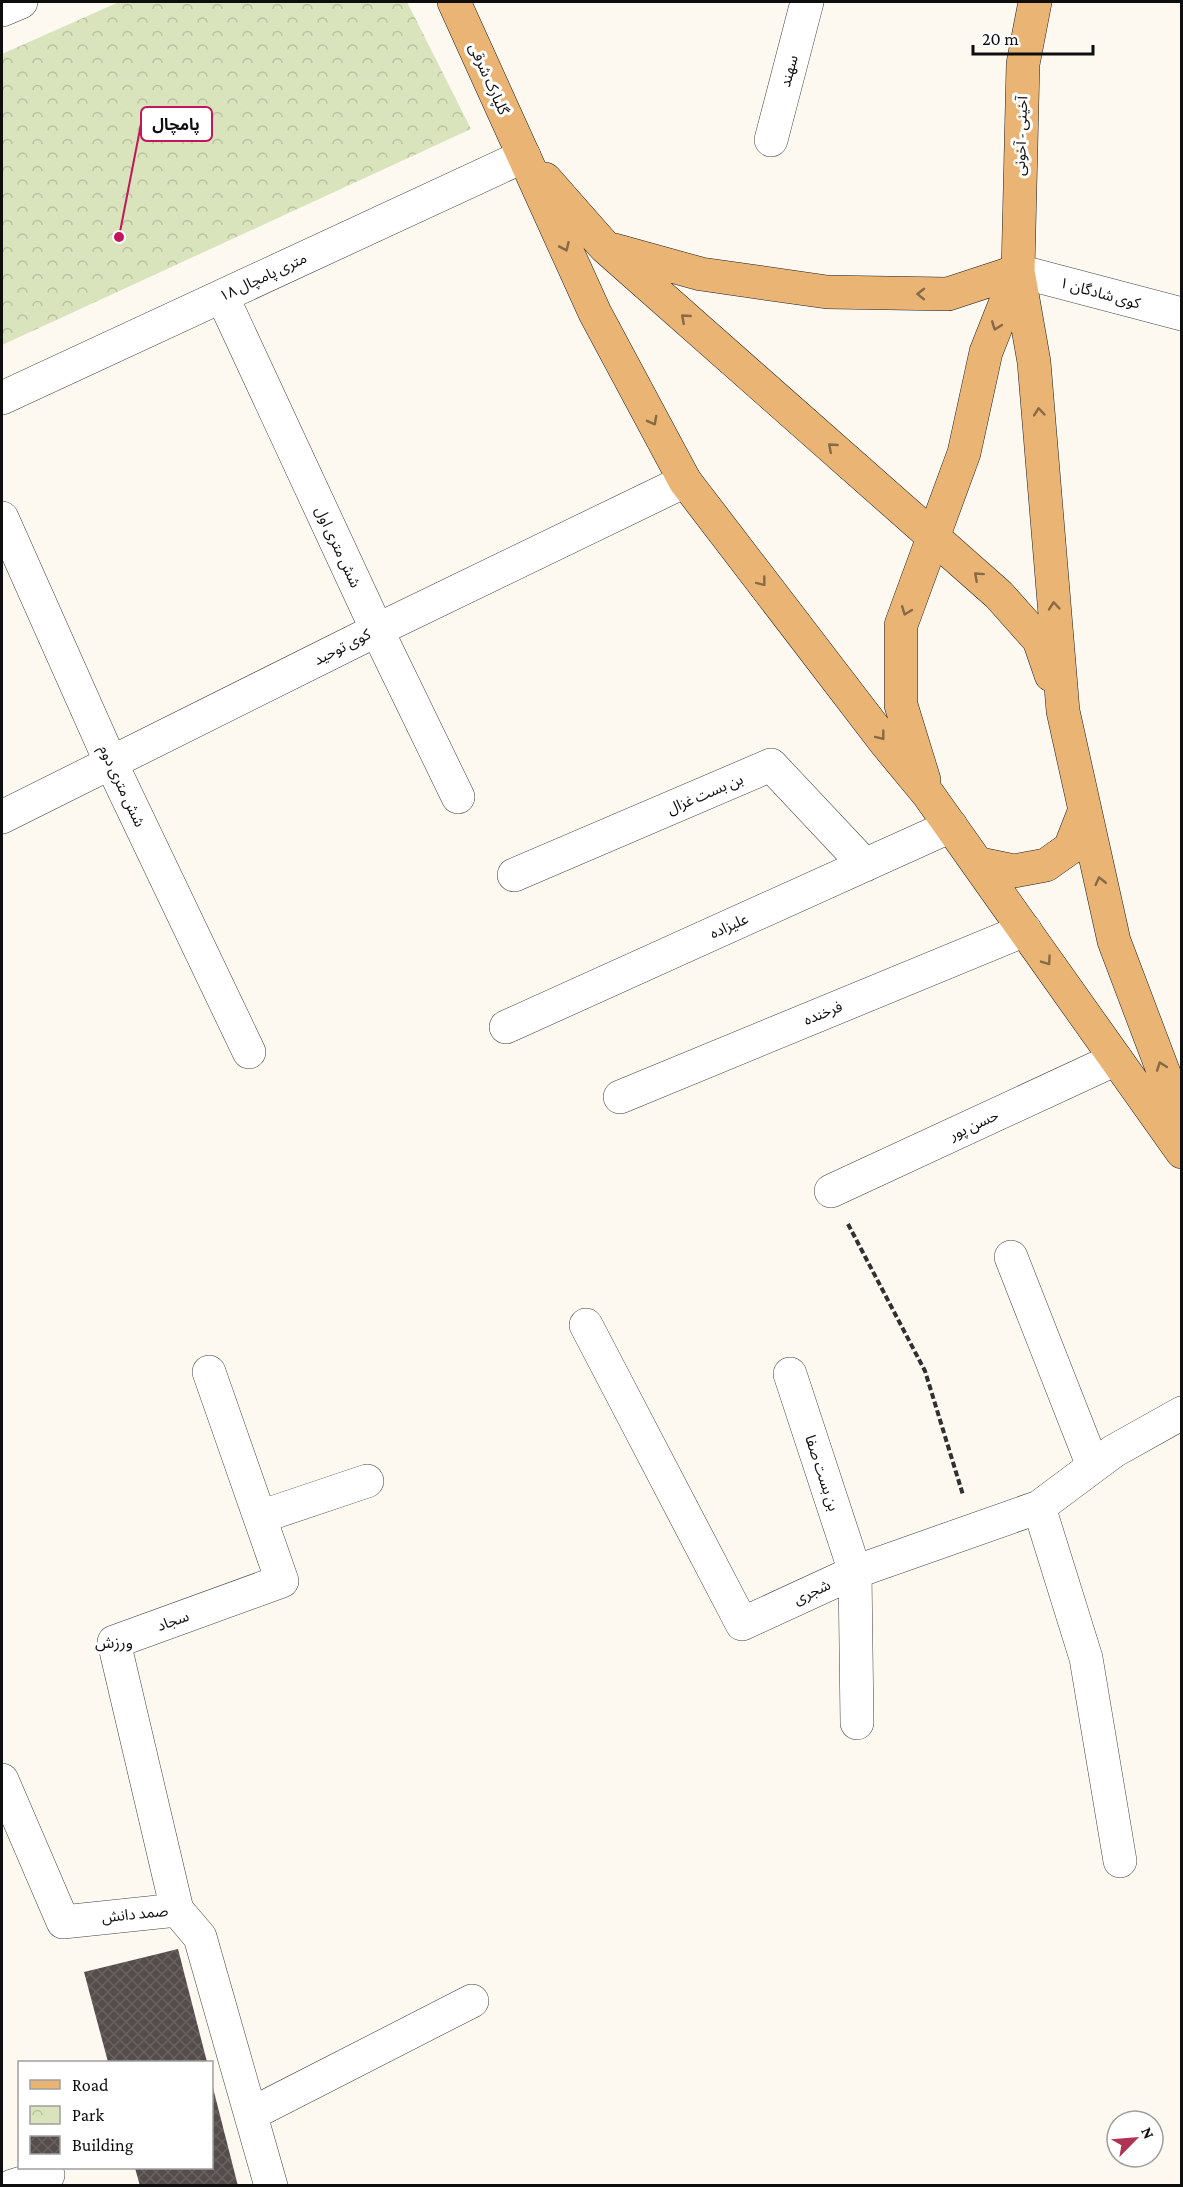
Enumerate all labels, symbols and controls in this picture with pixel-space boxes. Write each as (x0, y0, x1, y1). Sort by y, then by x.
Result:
scale bar (973, 18, 1093, 56)
text: 20 m (982, 29, 1019, 49)
street label: گلپارک شرقی (464, 41, 512, 119)
street label: سهند (777, 53, 802, 89)
street label: آخینی - آخونی (1012, 95, 1031, 176)
callout: پامچال (141, 107, 212, 141)
text: پامچال (152, 116, 200, 135)
one-way arrow (558, 241, 570, 252)
street label: ۱۸ متری پامچال (217, 250, 310, 306)
street label: کوی شادگان ۱ (1058, 275, 1143, 313)
one-way arrow (916, 288, 925, 300)
one-way arrow (681, 314, 692, 325)
one-way arrow (991, 320, 1004, 330)
one-way arrow (1032, 408, 1045, 417)
one-way arrow (646, 415, 657, 426)
one-way arrow (828, 443, 838, 454)
street label: شش متری اول (311, 504, 364, 591)
one-way arrow (974, 572, 985, 583)
one-way arrow (755, 575, 766, 586)
one-way arrow (1048, 602, 1061, 611)
one-way arrow (901, 605, 913, 616)
street label: کوی توحید (311, 626, 374, 669)
one-way arrow (874, 730, 885, 741)
street label: شش متری دوم (93, 743, 148, 831)
street label: بن بست غزال (665, 771, 746, 818)
one-way arrow (1095, 876, 1108, 886)
street label: علیزاده (707, 910, 751, 942)
one-way arrow (1040, 954, 1051, 965)
street label: فرخنده (801, 998, 845, 1029)
one-way arrow (1156, 1061, 1168, 1072)
street label: حسن پور (946, 1107, 1002, 1146)
street label: بن بست صفا (801, 1433, 842, 1513)
street label: شجری (791, 1576, 834, 1608)
street label: سجاد (155, 1608, 191, 1634)
district label: ورزش (95, 1634, 133, 1652)
street label: صمد دانش (101, 1903, 169, 1926)
legend (18, 2061, 213, 2169)
text: Road (72, 2075, 109, 2095)
text: Park (72, 2105, 104, 2125)
north arrow (1105, 2109, 1165, 2169)
text: N (1138, 2124, 1158, 2141)
text: Building (72, 2135, 134, 2155)

